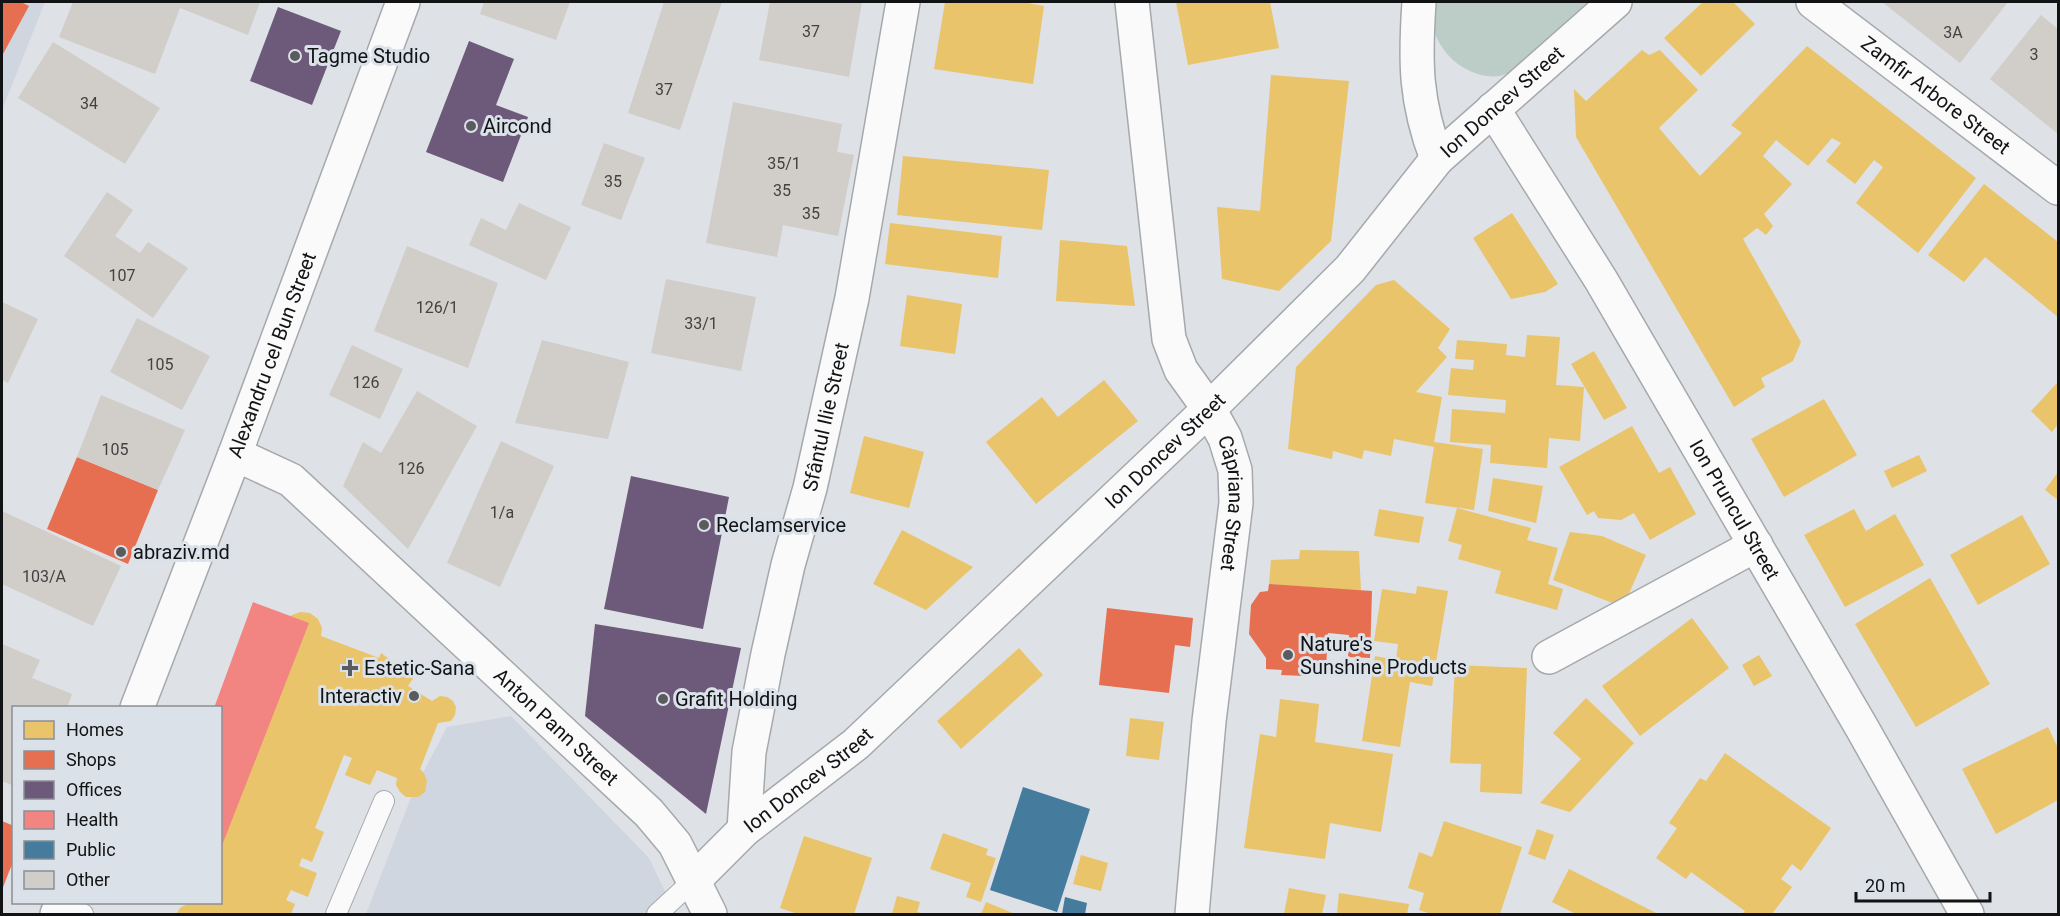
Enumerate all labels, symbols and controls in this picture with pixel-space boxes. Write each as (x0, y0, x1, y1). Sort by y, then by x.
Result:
house number: 37 (802, 22, 820, 41)
house number: 3A (1943, 23, 1963, 42)
street label: Zamfir Arbore Street (1856, 31, 2015, 159)
street label: Ion Doncev Street (1435, 41, 1569, 163)
place label: Tagme Studio (307, 44, 430, 68)
house number: 3 (2030, 45, 2039, 64)
marker: Tagme Studio (288, 49, 302, 63)
house number: 37 (655, 80, 673, 99)
house number: 34 (80, 94, 98, 113)
place label: Aircond (483, 114, 552, 138)
marker: Aircond (464, 119, 478, 133)
house number: 35/1 (767, 154, 801, 173)
house number: 35 (604, 172, 622, 191)
house number: 35 (773, 181, 791, 200)
house number: 35 (802, 204, 820, 223)
street label: Alexandru cel Bun Street (223, 249, 321, 461)
house number: 107 (109, 266, 135, 285)
house number: 126/1 (416, 298, 458, 317)
house number: 33/1 (684, 314, 718, 333)
street label: Sfântul Ilie Street (798, 340, 854, 494)
house number: 105 (147, 355, 173, 374)
house number: 126 (353, 373, 379, 392)
street label: Ion Doncev Street (1100, 388, 1230, 513)
street label: Căpriana Street (1213, 432, 1248, 573)
street label: Ion Pruncul Street (1685, 435, 1785, 584)
house number: 105 (102, 440, 128, 459)
house number: 126 (398, 459, 424, 478)
house number: 1/a (490, 503, 514, 522)
place label: Reclamservice (716, 513, 846, 537)
marker: Reclamservice (697, 518, 711, 532)
place label: abraziv.md (133, 540, 230, 564)
marker: abraziv.md (114, 545, 128, 559)
house number: 103/A (22, 567, 67, 586)
place label: Nature's Sunshine Products (1300, 632, 1467, 679)
marker: Nature's Sunshine Products (1281, 648, 1295, 662)
place label: Estetic-Sana (364, 656, 475, 680)
marker: Estetic-Sana (341, 659, 359, 677)
street label: Anton Pann Street (489, 663, 623, 790)
place label: Interactiv (320, 684, 402, 708)
place label: Grafit Holding (675, 687, 797, 711)
marker: Interactiv (407, 689, 421, 703)
marker: Grafit Holding (656, 692, 670, 706)
legend (12, 706, 222, 904)
text: Homes (66, 719, 124, 740)
street label: Ion Doncev Street (739, 723, 878, 838)
text: Shops (66, 749, 116, 770)
text: Offices (66, 779, 122, 800)
text: Health (66, 809, 118, 830)
text: Public (66, 839, 116, 860)
scale bar (1856, 865, 1990, 903)
text: Other (66, 869, 110, 890)
text: 20 m (1865, 875, 1905, 896)

